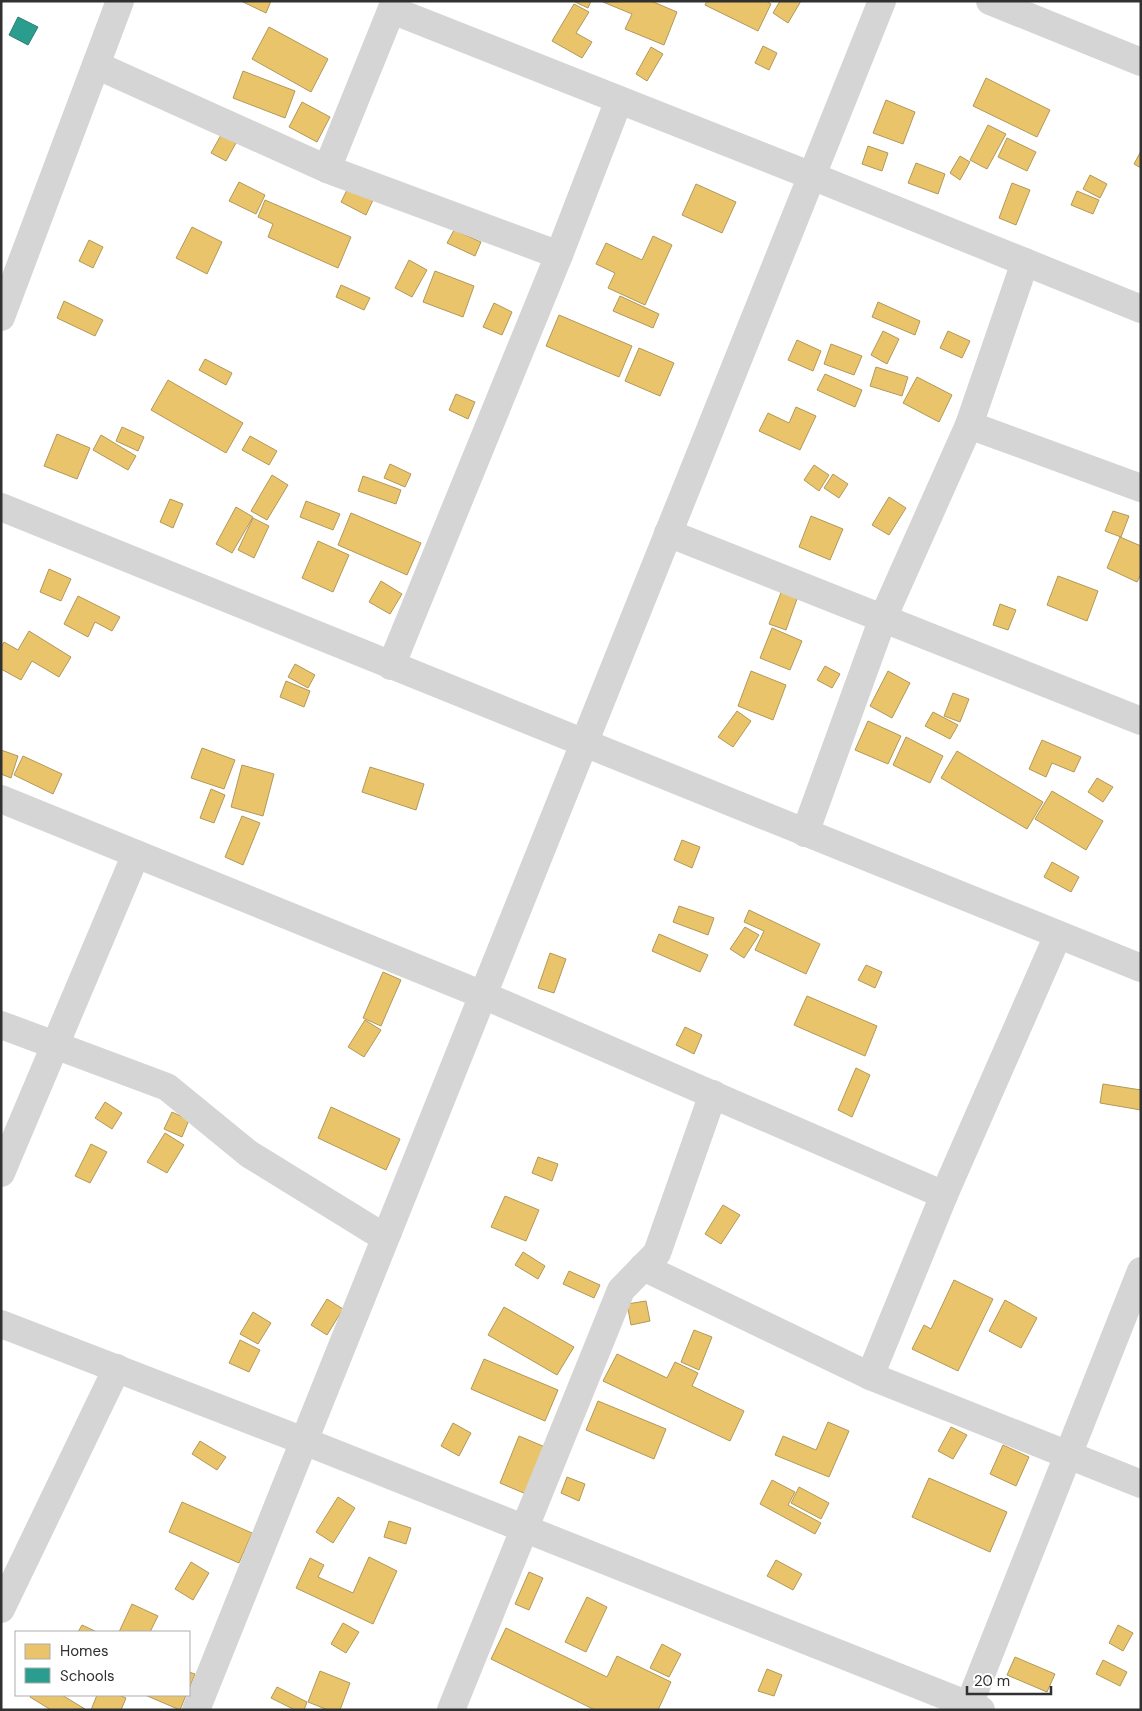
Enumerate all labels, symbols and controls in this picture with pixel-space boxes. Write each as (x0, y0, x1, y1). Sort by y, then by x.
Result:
legend (15, 1631, 190, 1696)
text: Homes (60, 1641, 109, 1661)
scale bar (967, 1664, 1051, 1696)
text: Schools (60, 1666, 115, 1686)
text: 20 m (974, 1671, 1010, 1691)

